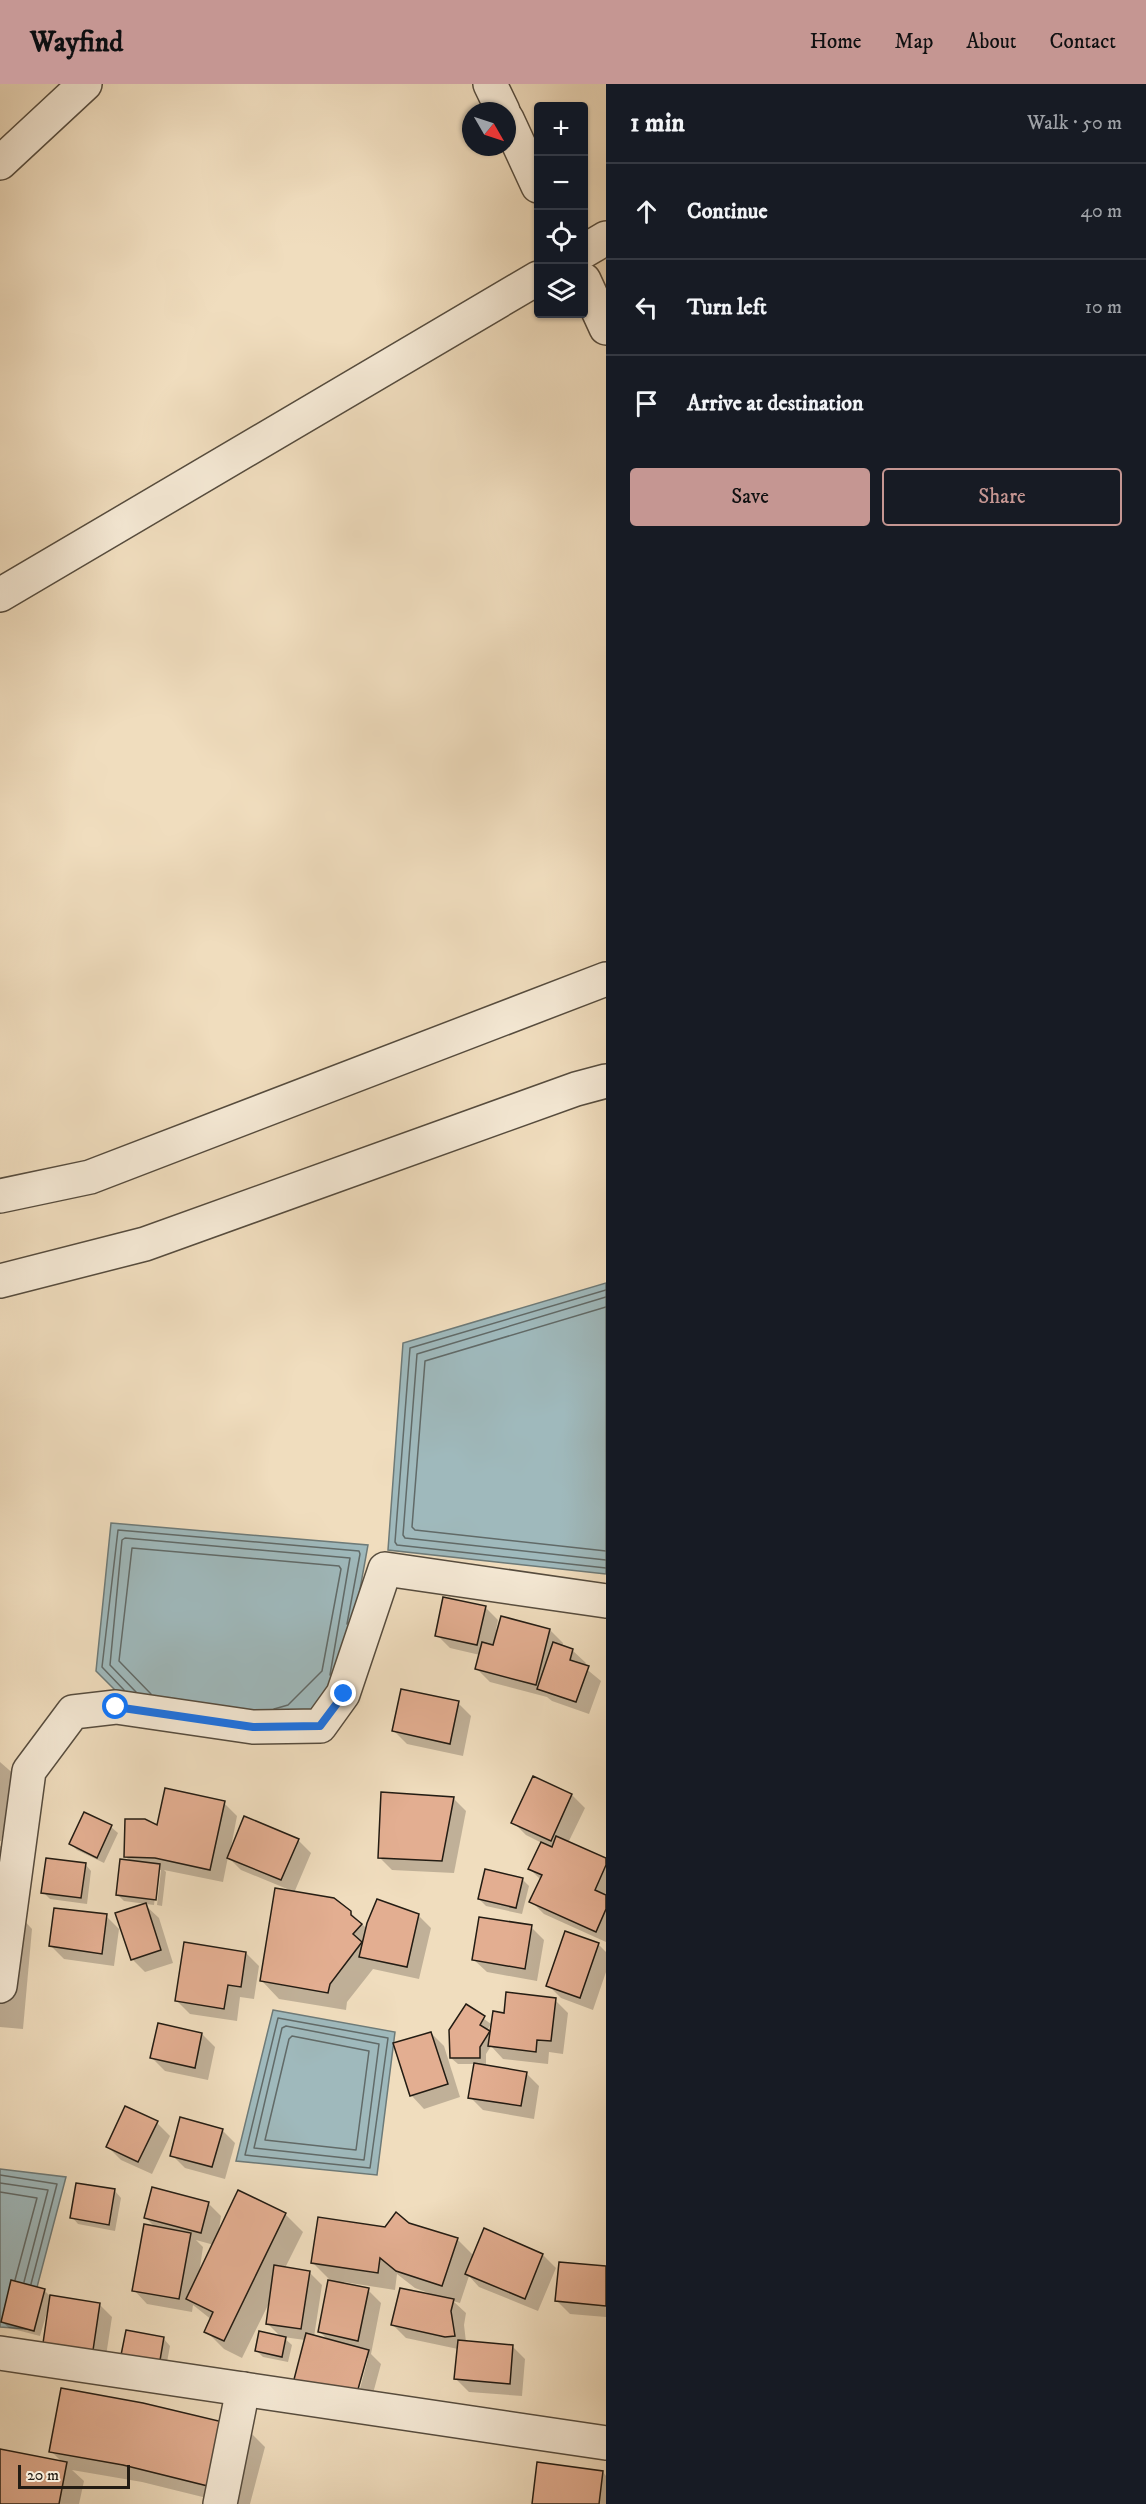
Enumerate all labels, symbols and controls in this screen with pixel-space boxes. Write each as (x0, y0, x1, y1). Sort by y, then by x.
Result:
text: Wayfind (30, 25, 123, 60)
text: Home (810, 29, 862, 55)
text: Map (895, 29, 933, 55)
text: About (966, 29, 1017, 55)
text: Contact (1050, 29, 1116, 55)
north arrow (462, 102, 516, 156)
map controls (534, 102, 588, 318)
button: + (534, 102, 588, 156)
text: 1 min (630, 107, 685, 140)
text: Walk · 50 m (1027, 111, 1122, 136)
button: − (534, 156, 588, 210)
icon: ahead (630, 195, 663, 228)
text: Continue (687, 198, 768, 225)
text: 40 m (1080, 199, 1122, 224)
button: locate (534, 210, 588, 264)
button: layers (534, 264, 588, 318)
icon: left (630, 291, 663, 324)
text: Turn left (687, 294, 767, 321)
text: 10 m (1085, 295, 1122, 320)
icon: arrive (630, 387, 663, 420)
text: Arrive at destination (687, 390, 864, 417)
button: Save (630, 468, 870, 526)
button: Share (882, 468, 1122, 526)
route end (330, 1680, 356, 1706)
route start (102, 1693, 128, 1719)
scale bar (18, 2462, 130, 2490)
text: 20 m (27, 2465, 59, 2485)

